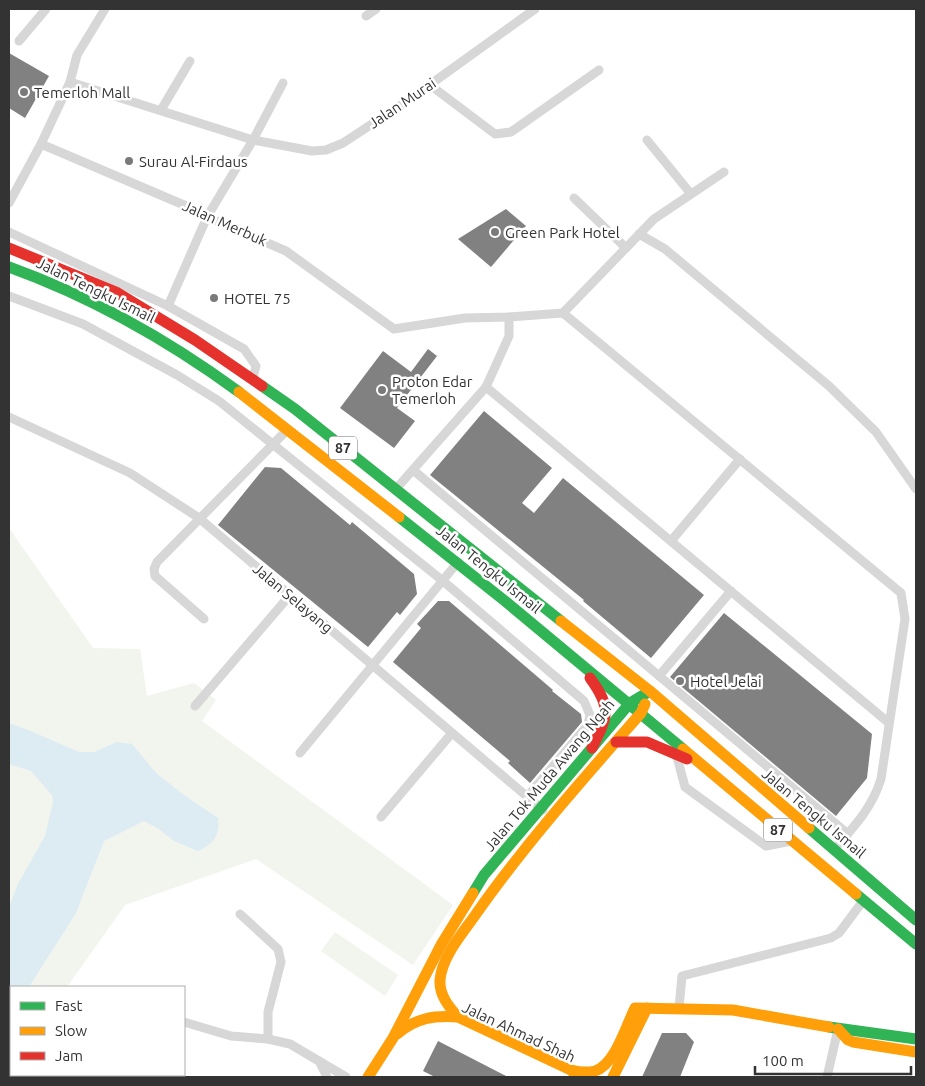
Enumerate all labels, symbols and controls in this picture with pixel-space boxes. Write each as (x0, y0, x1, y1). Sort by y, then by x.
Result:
street label: Jalan Murai (365, 74, 439, 132)
place label: Temerloh Mall (34, 84, 130, 101)
marker: Temerloh Mall (18, 86, 30, 98)
place label: Surau Al-Firdaus (139, 153, 248, 170)
marker: Surau Al-Firdaus (123, 155, 135, 167)
street label: Jalan Merbuk (180, 197, 270, 249)
place label: Green Park Hotel (505, 224, 620, 241)
marker: Green Park Hotel (489, 226, 501, 238)
street label: Jalan Tengku Ismail (34, 254, 158, 326)
place label: HOTEL 75 (224, 290, 291, 307)
marker: HOTEL 75 (208, 292, 220, 304)
place label: Proton Edar Temerloh (392, 373, 473, 407)
marker: Proton Edar Temerloh (376, 384, 388, 396)
road number: 87 (329, 436, 357, 459)
street label: Jalan Tengku Ismail (433, 521, 545, 617)
street label: Jalan Selayang (250, 560, 336, 636)
place label: Hotel Jelai (690, 673, 762, 690)
marker: Hotel Jelai (674, 675, 686, 687)
street label: Jalan Tok Muda Awang Ngah (481, 696, 617, 854)
street label: Jalan Tengku Ismail (759, 765, 869, 861)
road number: 87 (764, 818, 792, 842)
legend (10, 986, 185, 1076)
text: Fast (55, 997, 83, 1014)
street label: Jalan Ahmad Shah (460, 998, 578, 1066)
text: Slow (55, 1022, 88, 1039)
scale bar (755, 1044, 911, 1076)
text: Jam (55, 1047, 83, 1064)
text: 100 m (762, 1052, 804, 1069)

